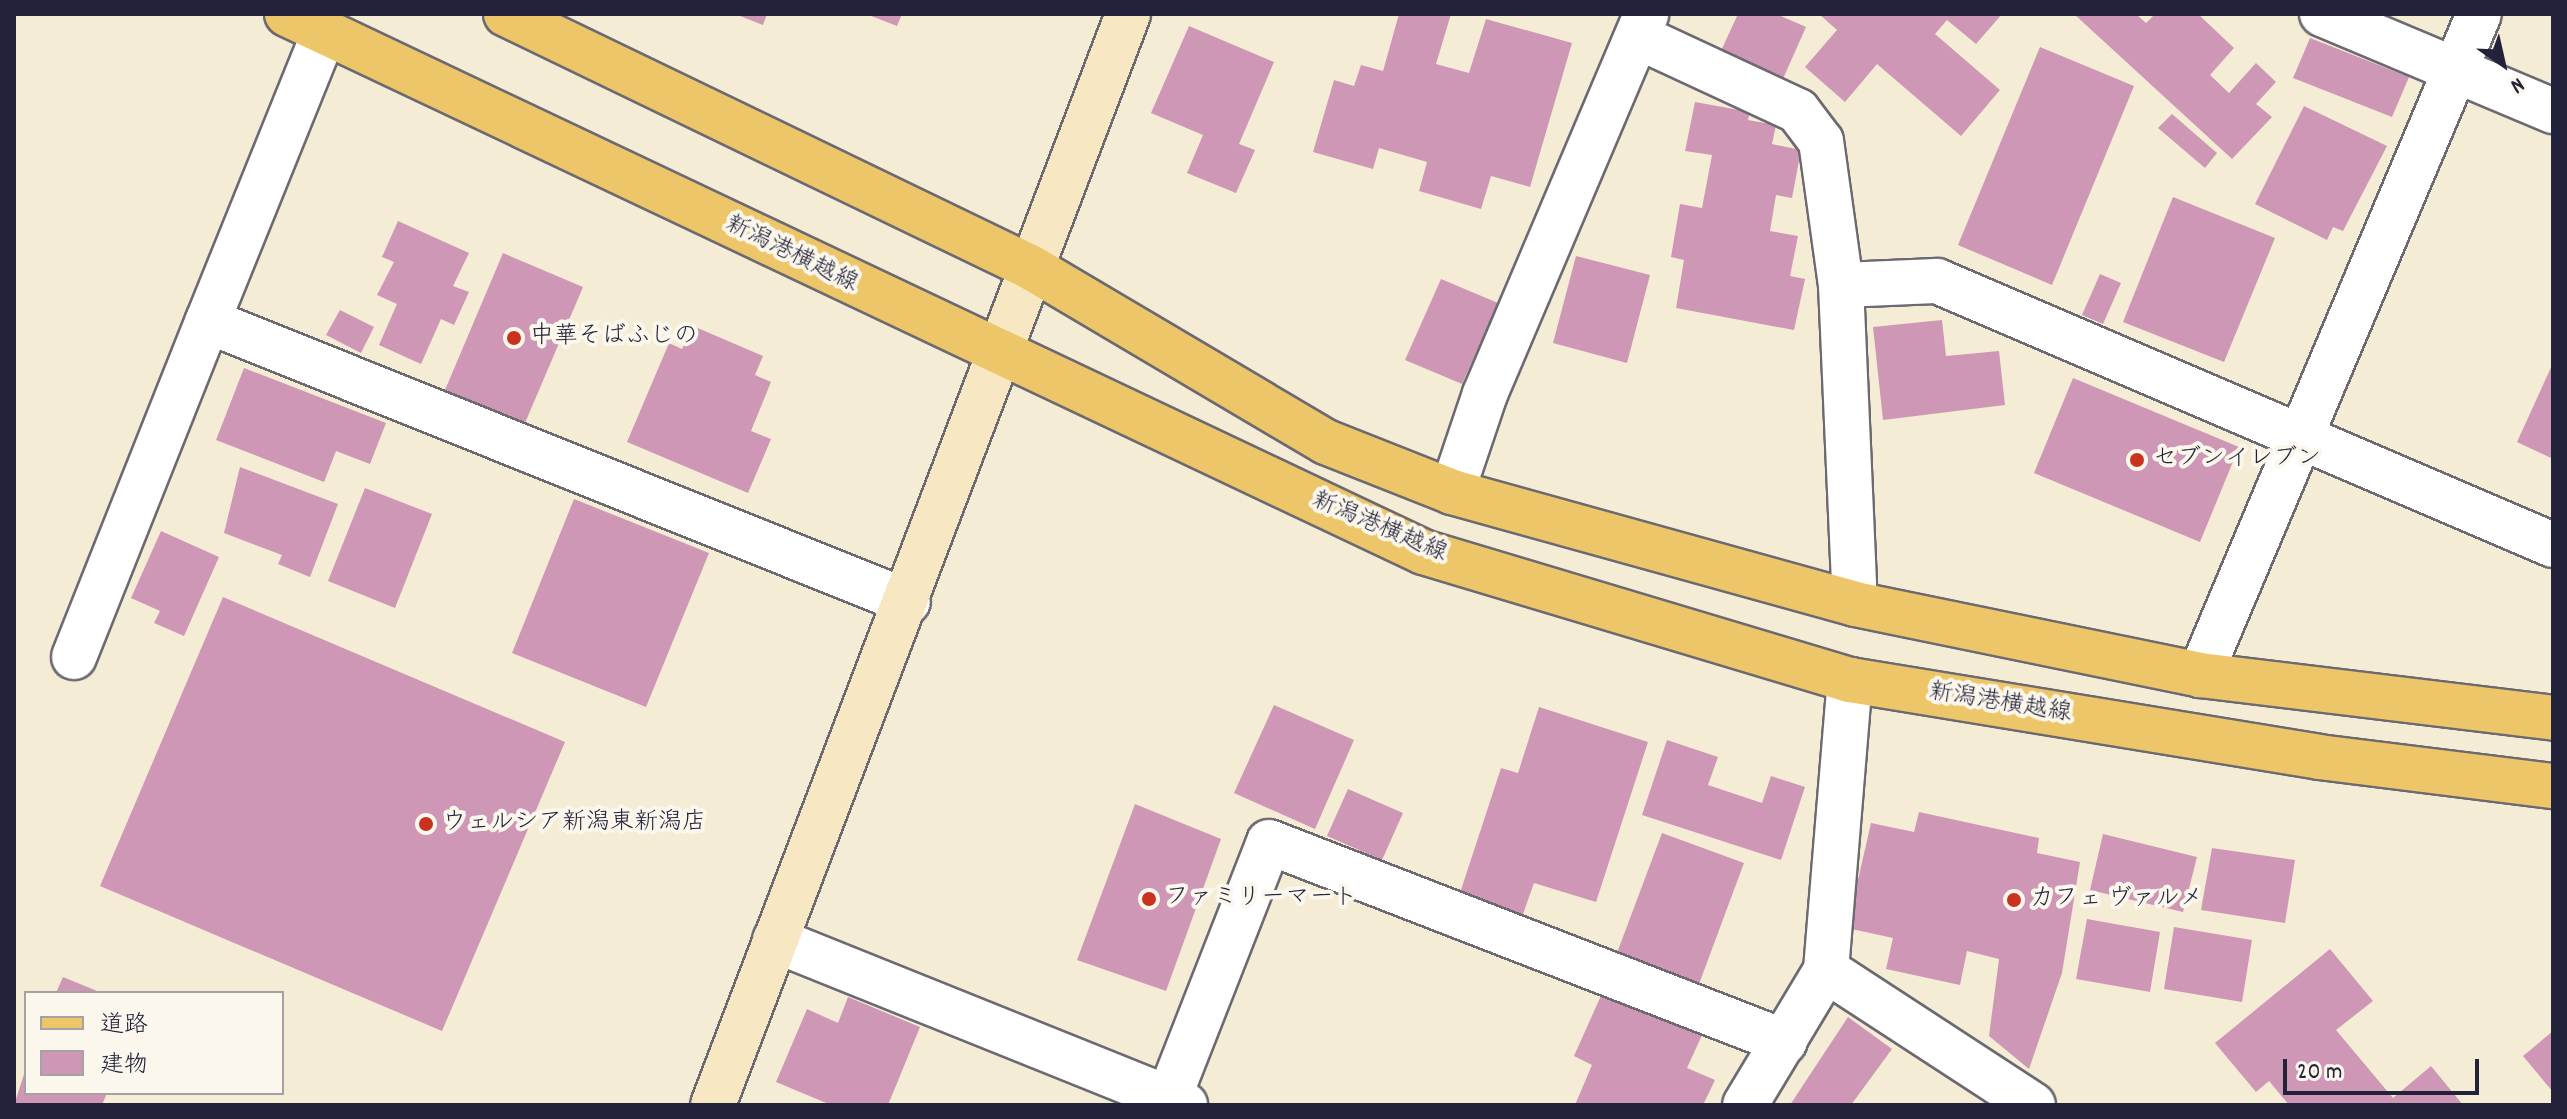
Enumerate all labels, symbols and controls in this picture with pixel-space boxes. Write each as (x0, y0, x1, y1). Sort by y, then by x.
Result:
north arrow (2463, 24, 2543, 104)
text: N (2504, 68, 2530, 100)
street label: 新潟港横越線 (720, 210, 862, 300)
place label: 中華そばふじの (530, 324, 698, 352)
marker: 中華そばふじの (505, 329, 523, 347)
place label: セブンイレブン (2153, 446, 2321, 474)
marker: セブンイレブン (2128, 451, 2146, 469)
street label: 新潟港横越線 (1307, 487, 1451, 569)
street label: 新潟港横越線 (1927, 679, 2073, 729)
place label: ウェルシア新潟東新潟店 (442, 810, 706, 838)
marker: ウェルシア新潟東新潟店 (417, 815, 435, 833)
place label: ファミリーマート (1165, 885, 1357, 913)
place label: カフェ ヴァルメ (2030, 886, 2203, 914)
marker: ファミリーマート (1140, 890, 1158, 908)
marker: カフェ ヴァルメ (2005, 891, 2023, 909)
legend (24, 991, 284, 1095)
text: 道路 (100, 1009, 148, 1043)
scale bar (2287, 1043, 2483, 1093)
text: 建物 (100, 1049, 148, 1083)
text: 20 m (2297, 1056, 2343, 1090)

